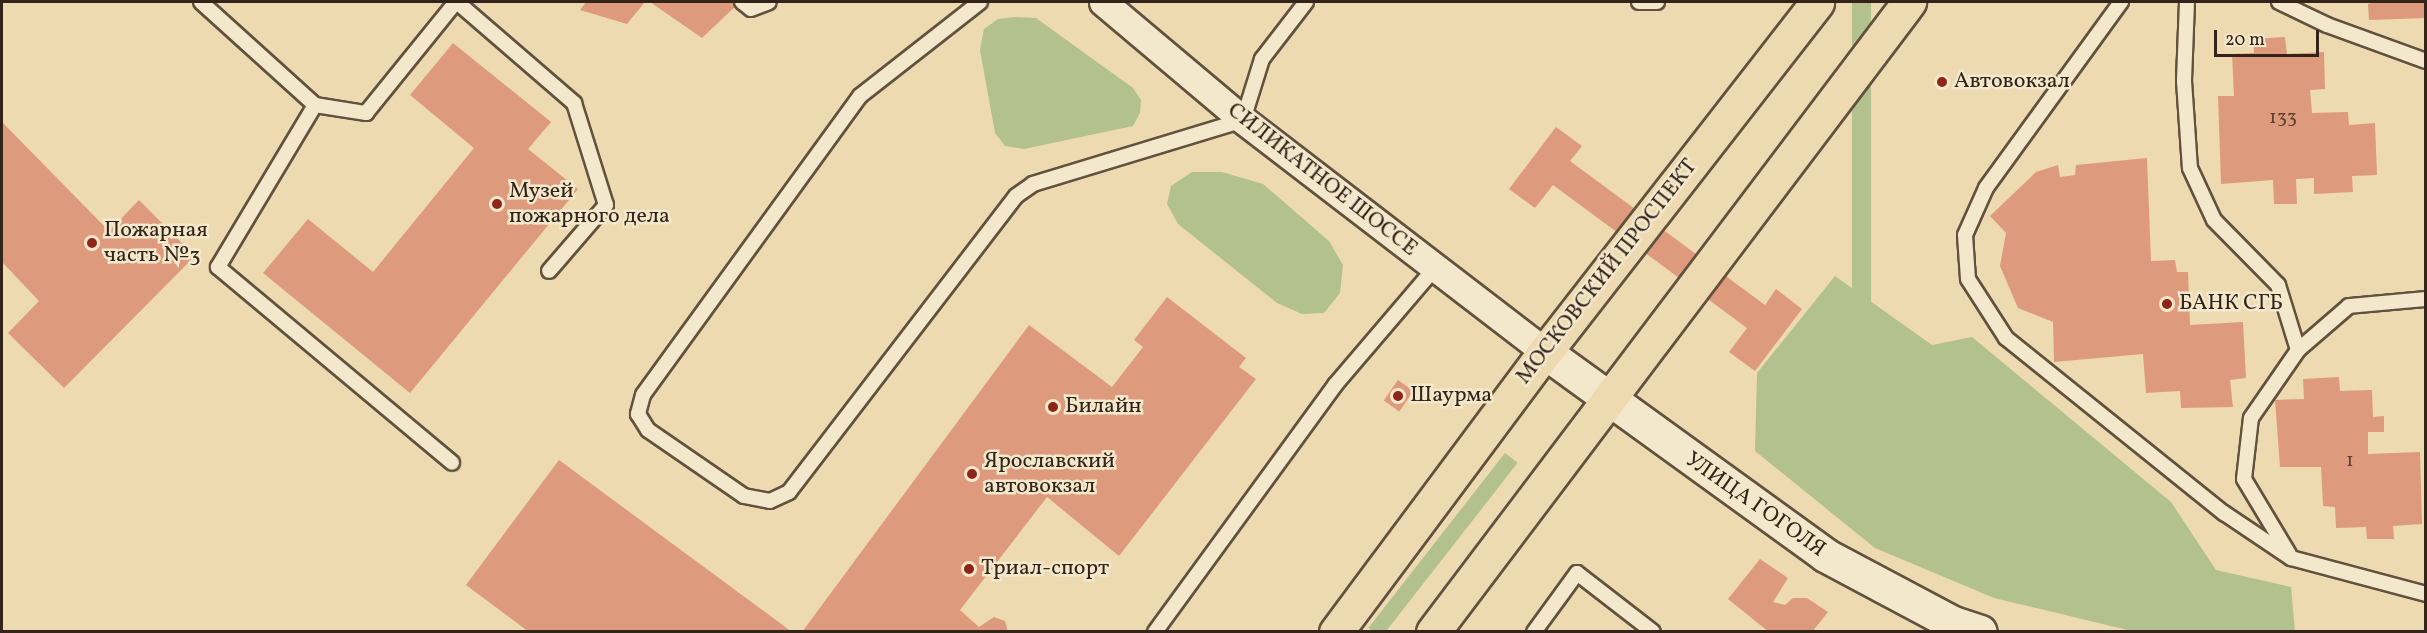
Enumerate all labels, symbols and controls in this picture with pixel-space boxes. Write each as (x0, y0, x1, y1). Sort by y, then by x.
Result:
scale bar (2217, 18, 2322, 56)
text: 20 m (2225, 28, 2265, 53)
place label: Автовокзал (1954, 69, 2070, 95)
marker: Автовокзал (1935, 75, 1949, 89)
street label: СИЛИКАТНОЕ ШОССЕ (1222, 98, 1422, 262)
house number: 133 (2269, 106, 2297, 130)
street label: МОСКОВСКИЙ ПРОСПЕКТ (1511, 154, 1703, 390)
place label: Музей пожарного дела (509, 178, 670, 230)
marker: Музей пожарного дела (490, 197, 504, 211)
place label: Пожарная часть №3 (104, 217, 208, 268)
marker: Пожарная часть №3 (85, 236, 99, 250)
place label: БАНК СГБ (2179, 291, 2283, 317)
marker: БАНК СГБ (2160, 297, 2174, 311)
place label: Шаурма (1410, 383, 1492, 409)
marker: Шаурма (1391, 389, 1405, 403)
place label: Билайн (1065, 394, 1142, 420)
marker: Билайн (1046, 400, 1060, 414)
street label: УЛИЦА ГОГОЛЯ (1680, 447, 1830, 563)
place label: Ярославский автовокзал (984, 448, 1115, 500)
house number: 1 (2346, 449, 2354, 473)
marker: Ярославский автовокзал (965, 467, 979, 481)
place label: Триал-спорт (981, 556, 1109, 582)
marker: Триал-спорт (962, 562, 976, 576)

